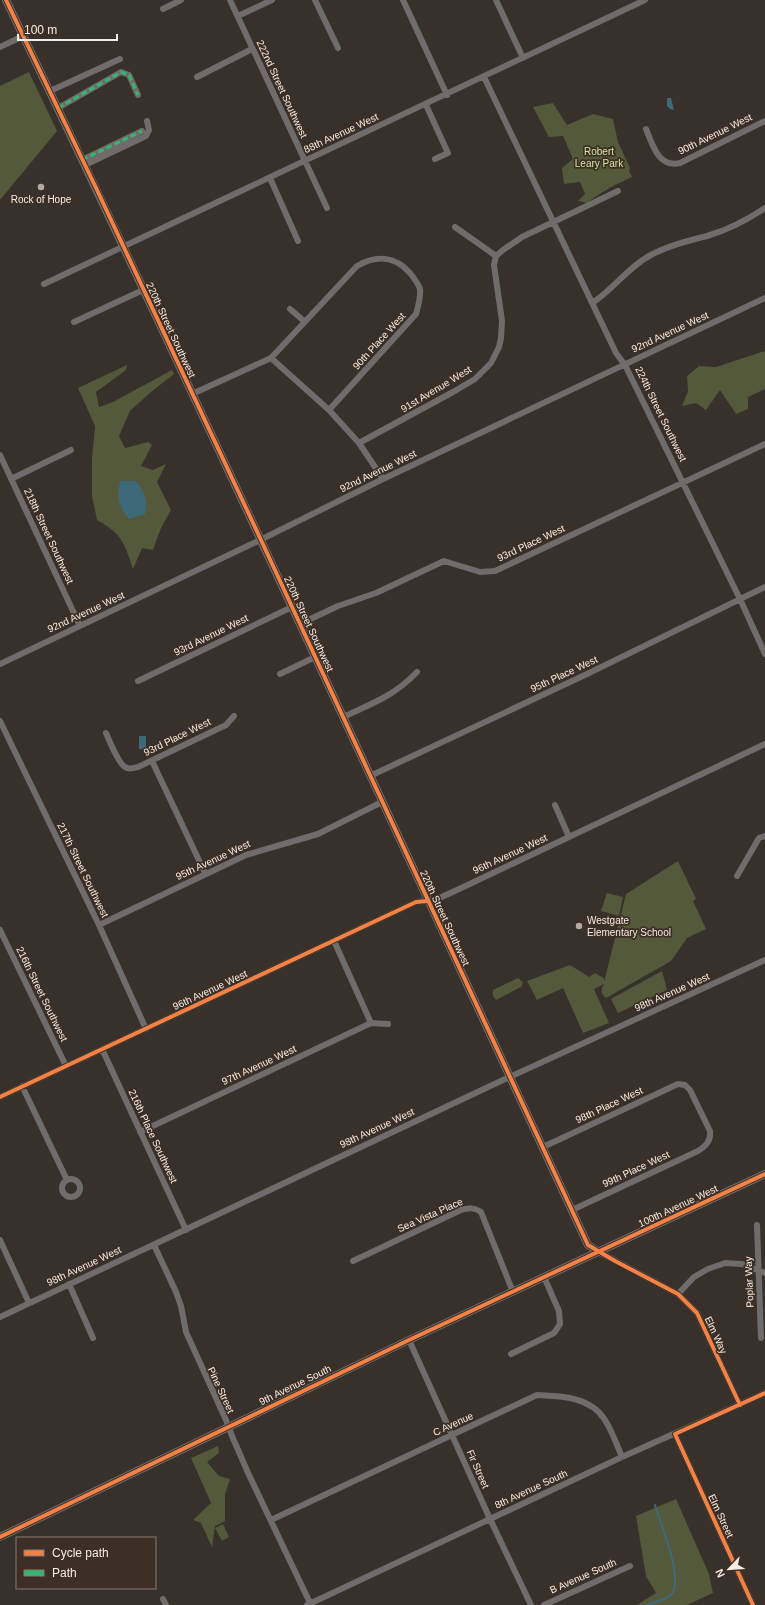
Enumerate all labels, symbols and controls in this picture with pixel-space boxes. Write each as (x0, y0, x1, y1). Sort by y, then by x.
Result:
scale bar (18, 16, 117, 42)
text: 100 m (24, 23, 57, 37)
street label: 222nd Street Southwest (254, 38, 310, 140)
street label: 88th Avenue West (302, 111, 380, 155)
street label: 90th Avenue West (676, 111, 754, 157)
park label: Robert Leary Park (575, 146, 624, 169)
marker: Rock of Hope (36, 182, 46, 192)
place label: Rock of Hope (11, 194, 72, 205)
street label: 220th Street Southwest (144, 281, 198, 380)
street label: 92nd Avenue West (630, 309, 710, 355)
street label: 90th Place West (351, 310, 408, 372)
street label: 91st Avenue West (399, 364, 473, 414)
street label: 224th Street Southwest (633, 365, 689, 463)
street label: 92nd Avenue West (338, 448, 418, 494)
street label: 218th Street Southwest (22, 487, 76, 586)
street label: 93rd Place West (496, 522, 567, 563)
street label: 220th Street Southwest (282, 575, 336, 674)
street label: 92nd Avenue West (46, 589, 126, 635)
street label: 93rd Avenue West (172, 612, 250, 658)
street label: 95th Place West (529, 654, 599, 694)
street label: 93rd Place West (142, 716, 212, 758)
street label: 217th Street Southwest (55, 821, 111, 919)
street label: 96th Avenue West (471, 832, 549, 876)
street label: 95th Avenue West (174, 838, 252, 882)
street label: 220th Street Southwest (418, 869, 472, 968)
place label: Westgate Elementary School (587, 915, 671, 938)
marker: Westgate Elementary School (574, 921, 584, 931)
street label: 216th Street Southwest (14, 945, 70, 1043)
street label: 96th Avenue West (171, 968, 249, 1012)
street label: 98th Avenue West (633, 970, 711, 1013)
street label: 97th Avenue West (220, 1043, 298, 1087)
street label: 98th Place West (574, 1085, 644, 1125)
street label: 216th Place Southwest (126, 1087, 180, 1185)
street label: 98th Avenue West (338, 1106, 416, 1150)
street label: 99th Place West (601, 1149, 671, 1189)
street label: 100th Avenue West (637, 1183, 720, 1229)
street label: Sea Vista Place (396, 1195, 465, 1234)
street label: 98th Avenue West (45, 1244, 123, 1288)
street label: Poplar Way (743, 1256, 755, 1308)
street label: Elm Way (703, 1315, 729, 1355)
street label: 9th Avenue South (257, 1363, 333, 1407)
street label: Pine Street (206, 1365, 237, 1415)
street label: C Avenue (431, 1410, 475, 1438)
street label: Fir Street (465, 1448, 491, 1490)
street label: 8th Avenue South (493, 1467, 569, 1511)
street label: Elm Street (706, 1493, 736, 1540)
legend (16, 1537, 156, 1589)
text: Cycle path (52, 1546, 109, 1560)
north arrow (709, 1549, 749, 1589)
street label: B Avenue South (548, 1556, 618, 1596)
text: Path (52, 1566, 77, 1580)
text: N (713, 1567, 727, 1579)

